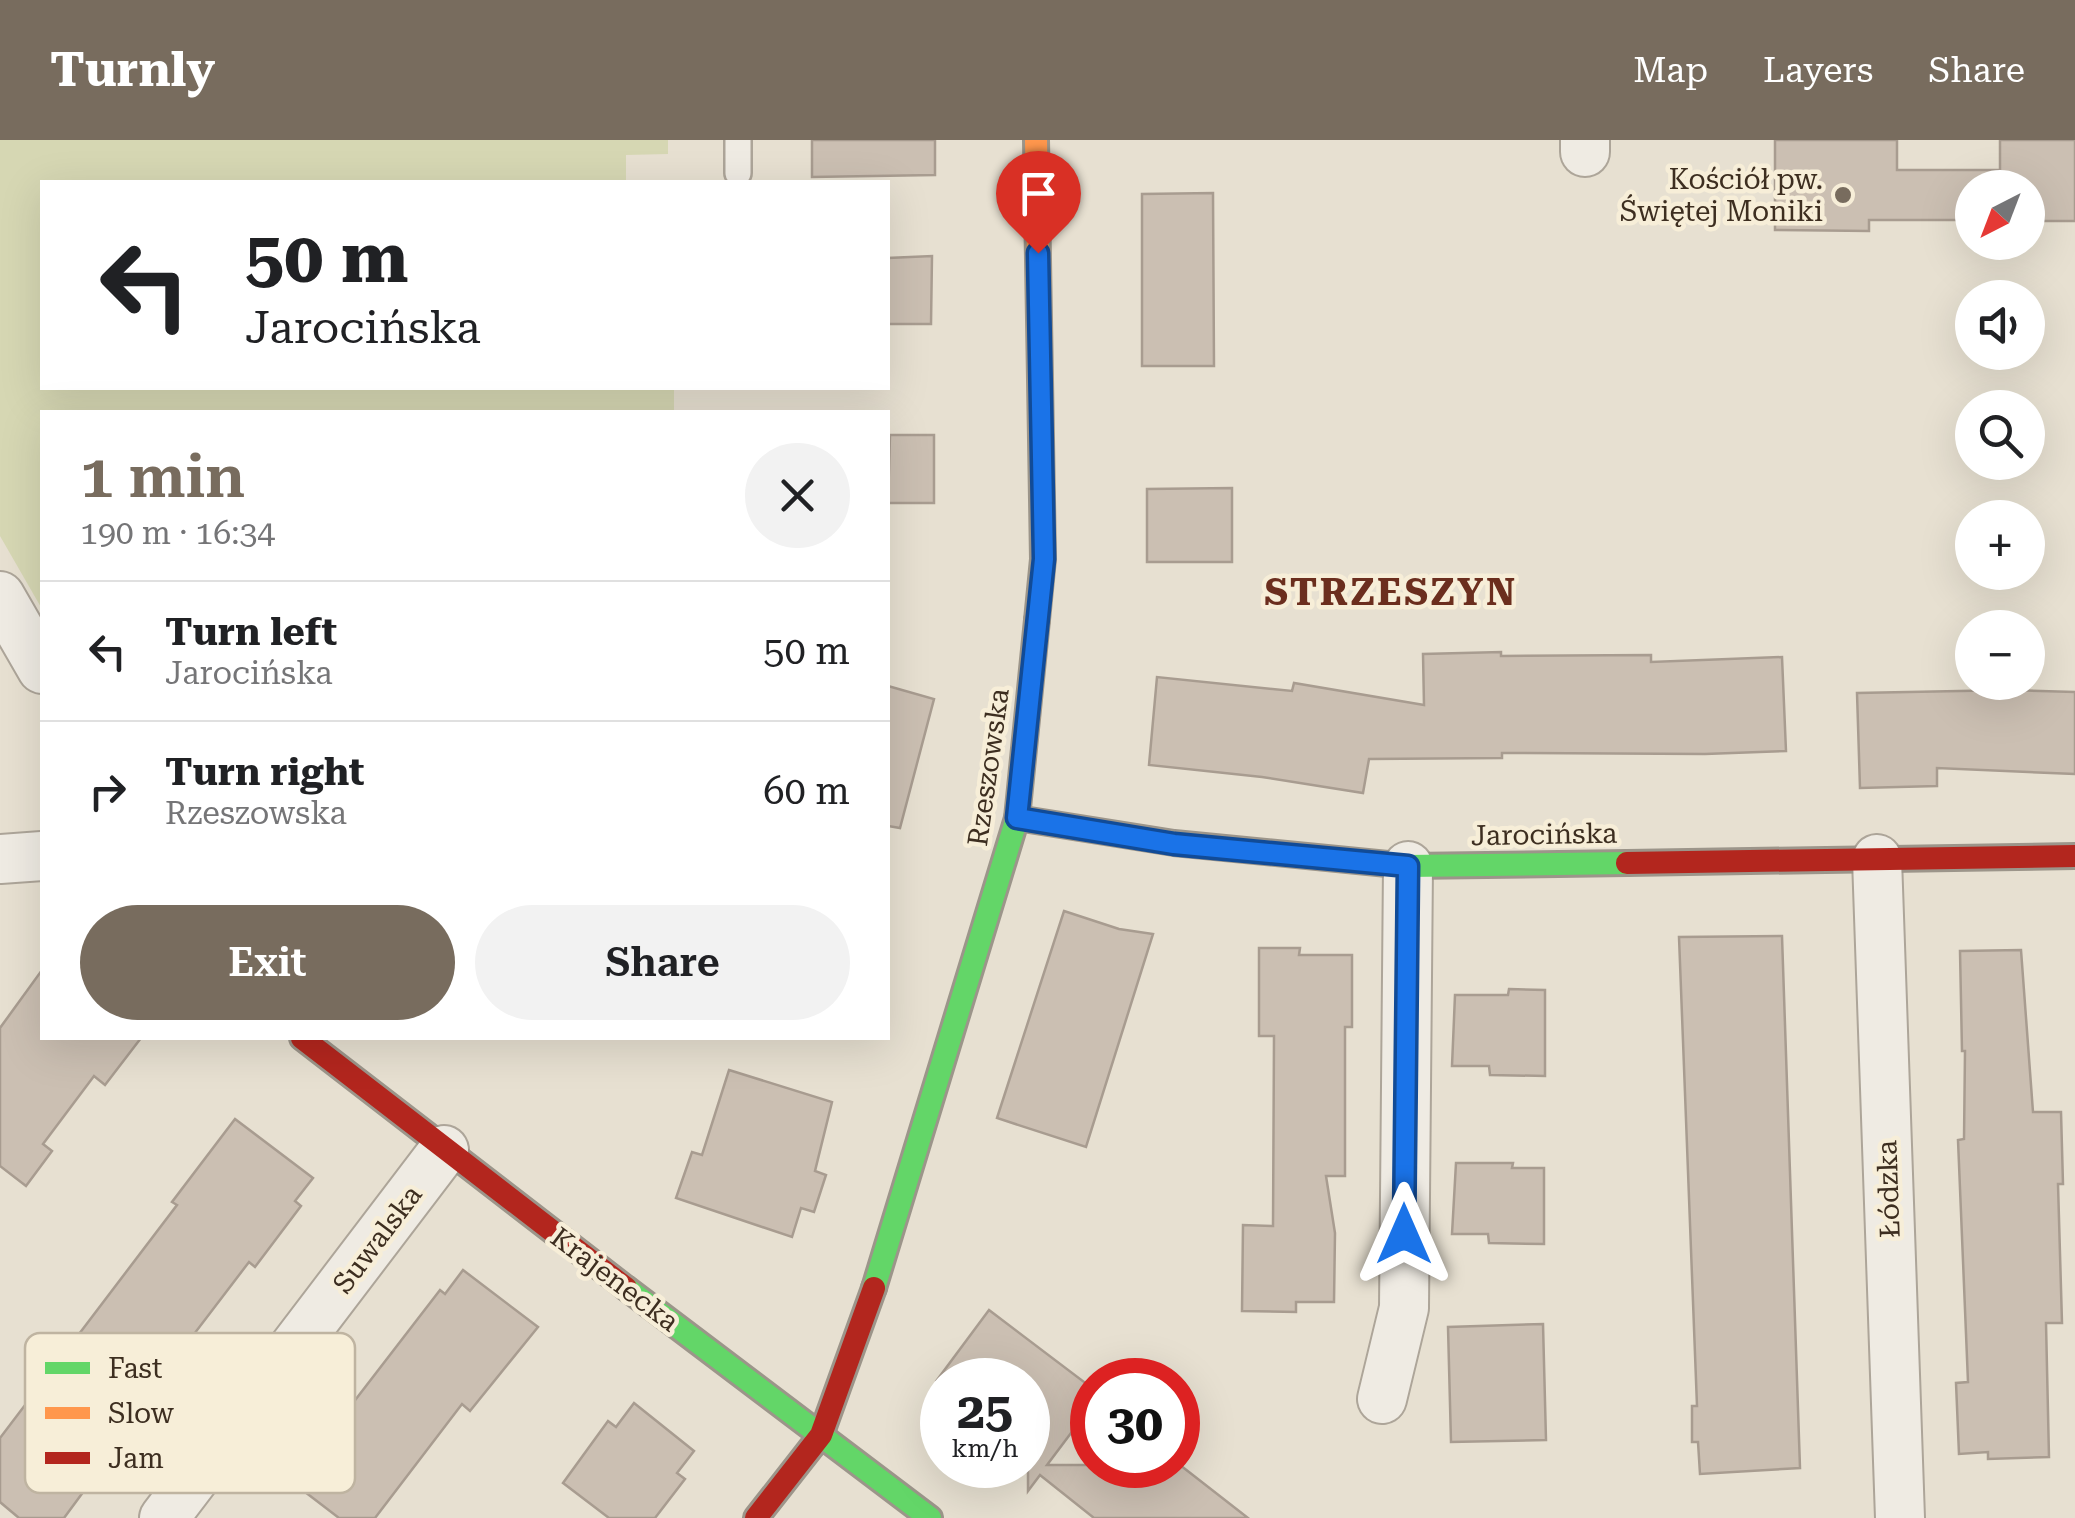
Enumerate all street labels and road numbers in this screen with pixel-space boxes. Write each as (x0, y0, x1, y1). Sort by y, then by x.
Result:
street label: Rzeszowska (961, 686, 1016, 848)
street label: Jarocińska (1470, 817, 1618, 852)
street label: Łódzka (1870, 1140, 1907, 1238)
street label: Suwalska (326, 1179, 429, 1300)
street label: Krajenecka (544, 1221, 685, 1338)

